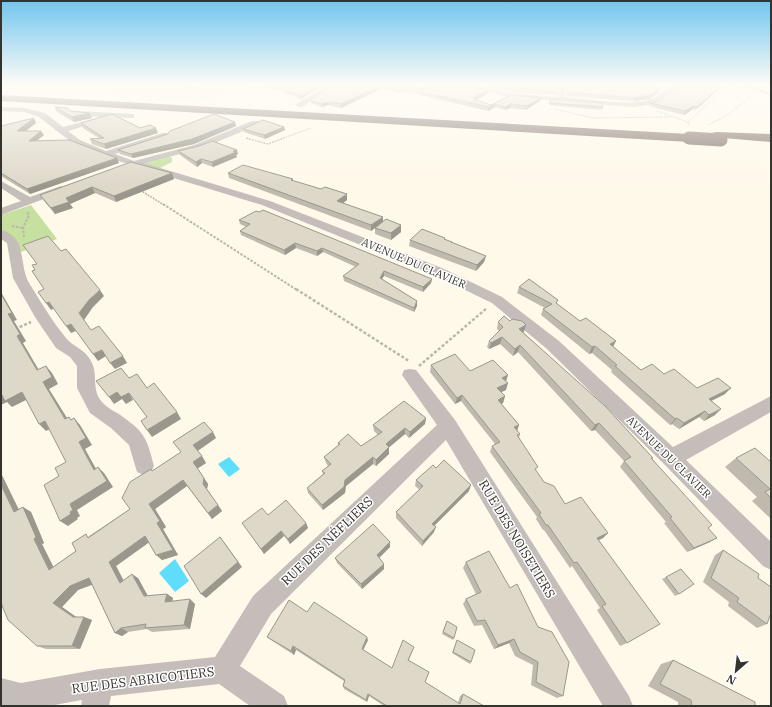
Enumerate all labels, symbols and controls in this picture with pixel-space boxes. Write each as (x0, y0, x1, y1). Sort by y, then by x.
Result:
street label: AVENUE DU CLAVIER (360, 235, 469, 292)
street label: AVENUE DU CLAVIER (624, 413, 715, 501)
street label: RUE DES NOISETIERS (475, 477, 559, 601)
street label: RUE DES NÉFLIERS (278, 493, 376, 589)
north arrow (716, 651, 756, 691)
street label: RUE DES ABRICOTIERS (71, 663, 215, 697)
text: N (724, 671, 738, 688)

